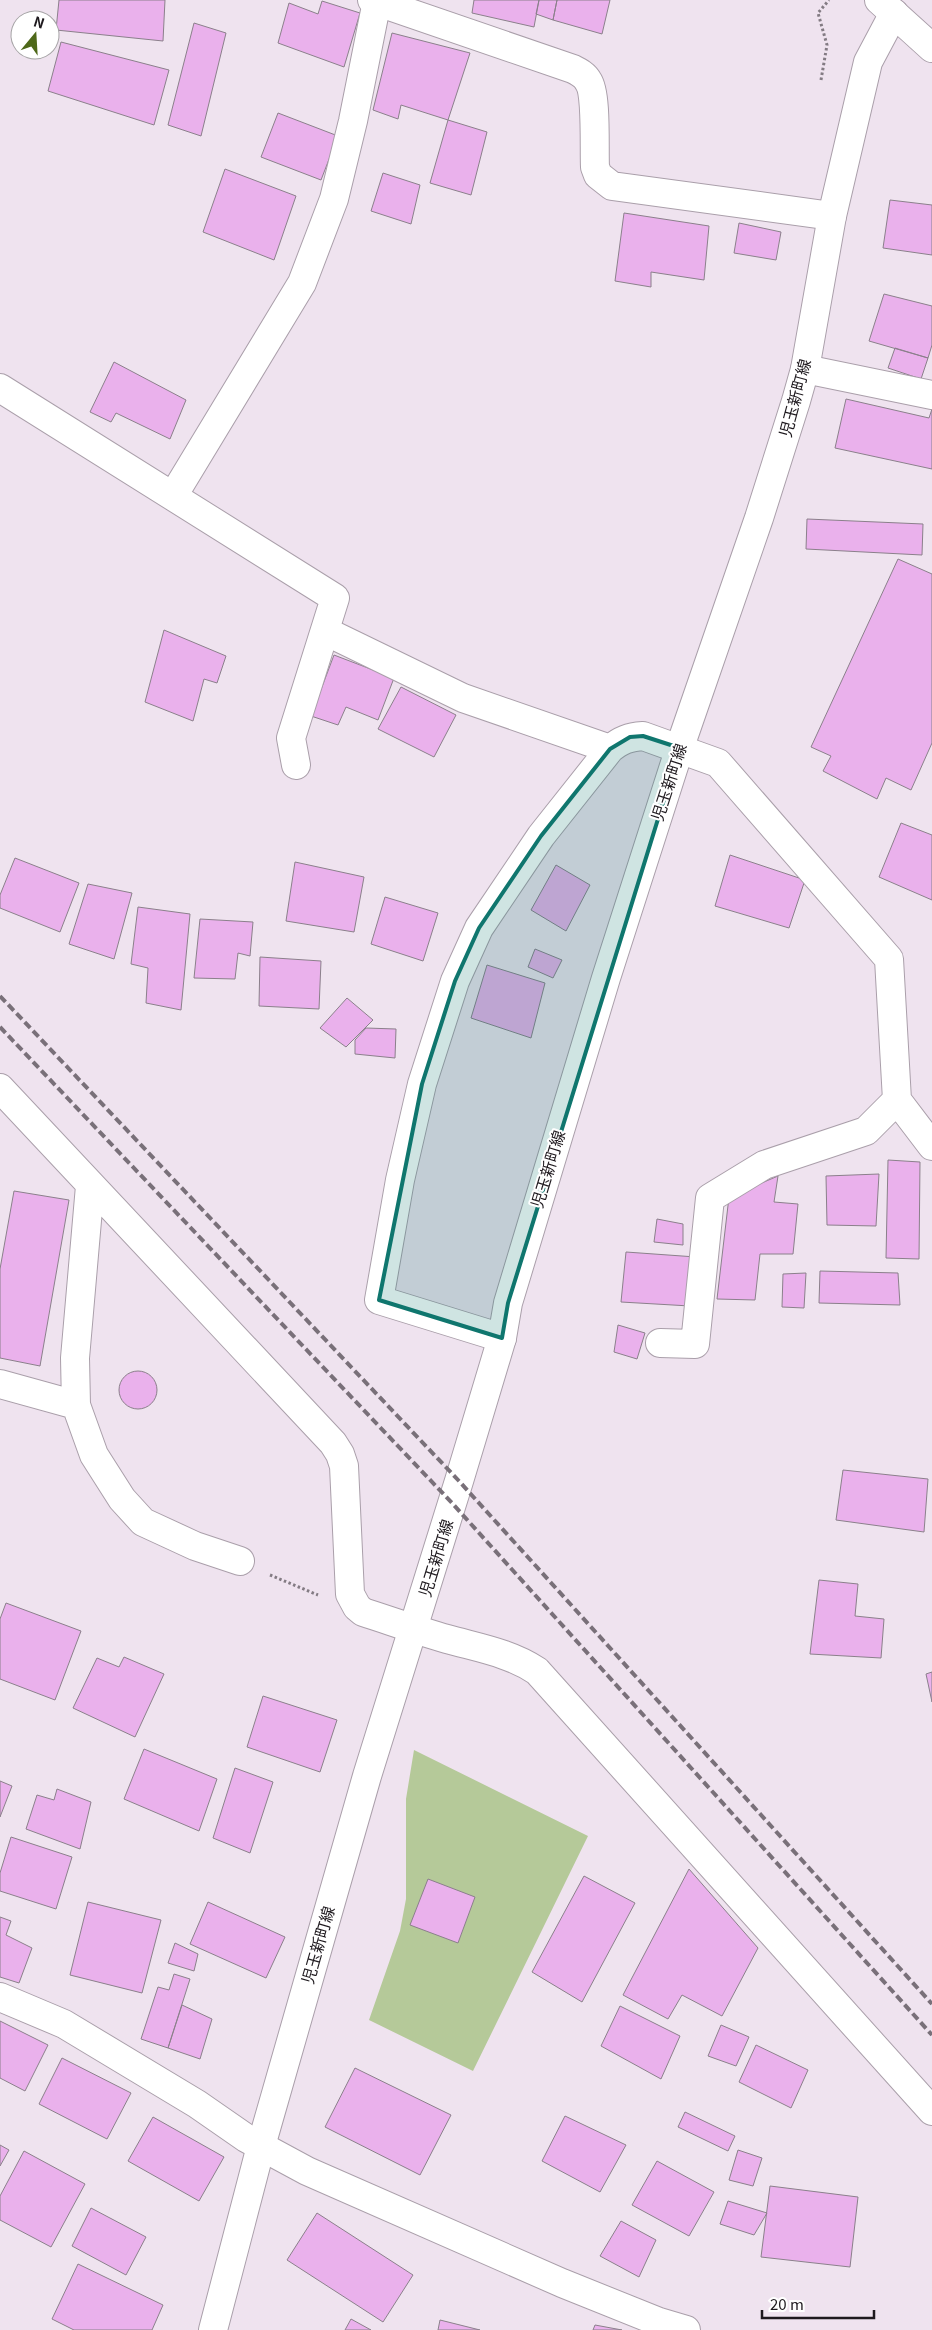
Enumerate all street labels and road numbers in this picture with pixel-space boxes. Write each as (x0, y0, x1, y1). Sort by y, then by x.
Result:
street label: 児玉新町線 (772, 356, 816, 439)
street label: 児玉新町線 (644, 740, 692, 823)
street label: 児玉新町線 (524, 1127, 570, 1210)
street label: 児玉新町線 (412, 1516, 458, 1599)
street label: 児玉新町線 (294, 1903, 340, 1986)

